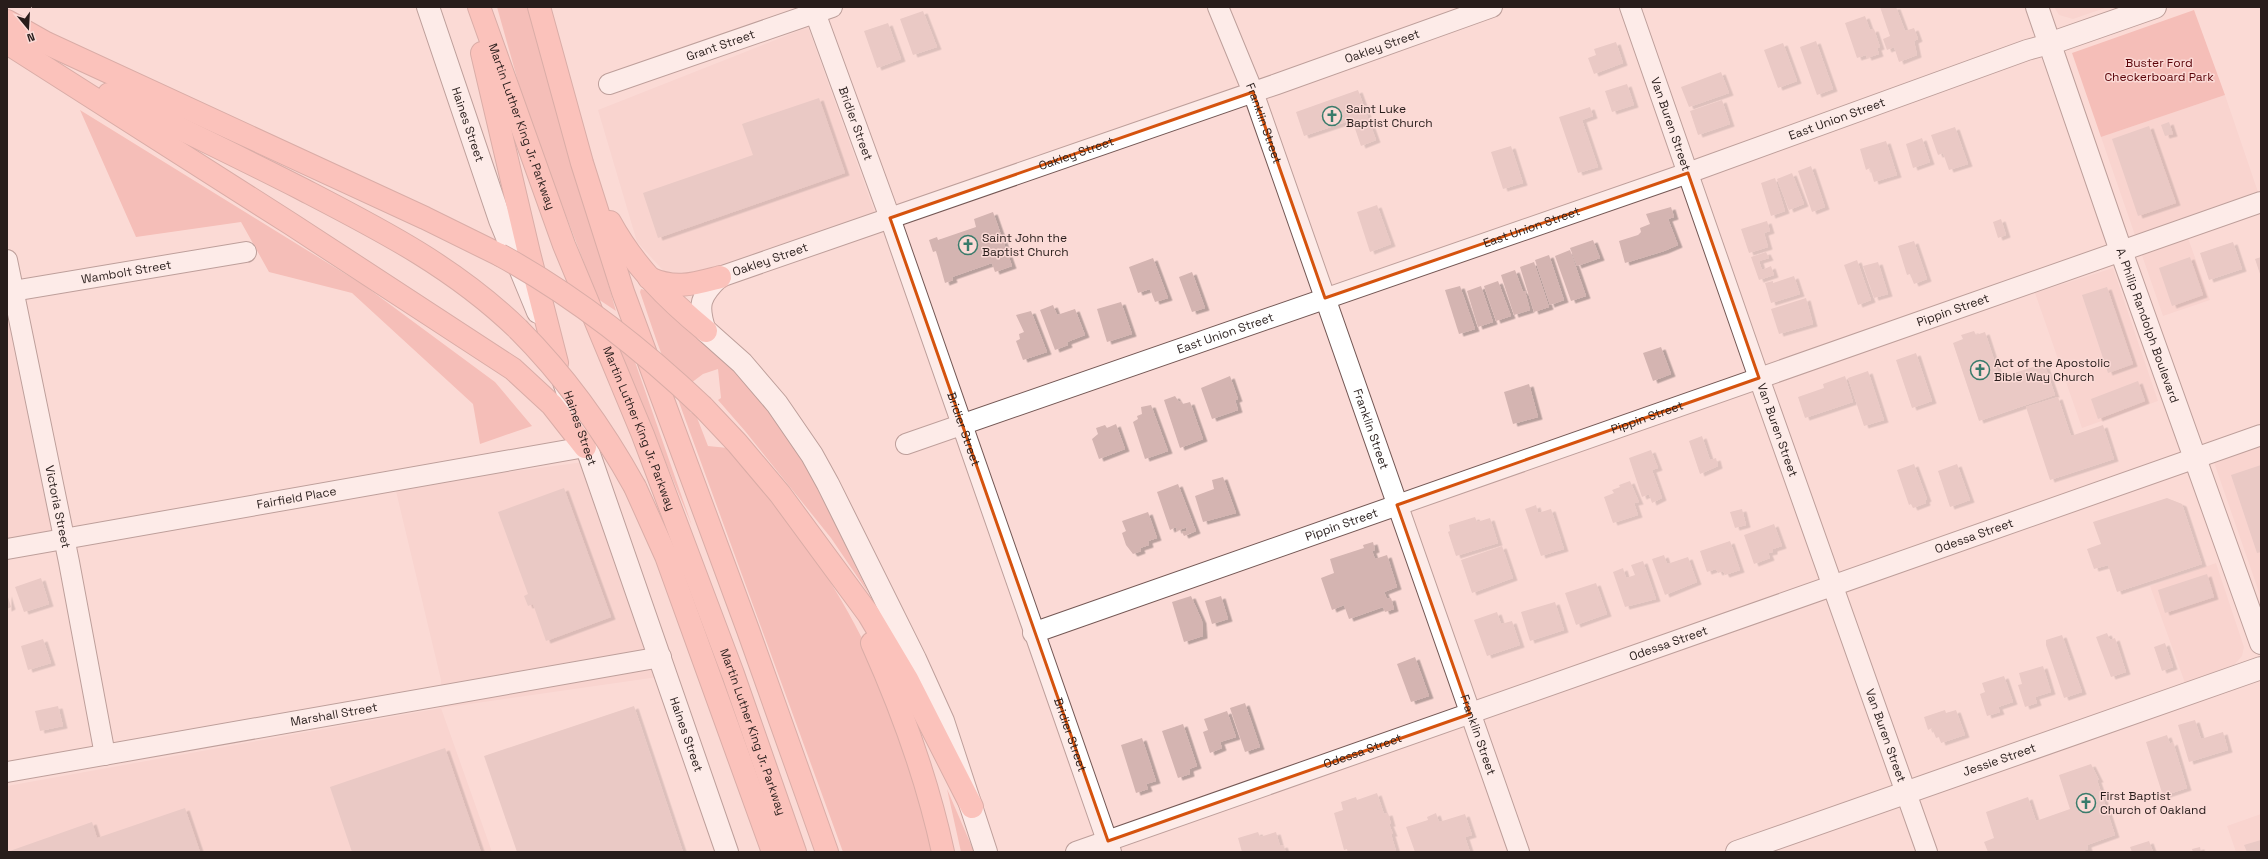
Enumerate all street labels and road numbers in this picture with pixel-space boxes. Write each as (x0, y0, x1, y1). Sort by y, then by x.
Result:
street label: Grant Street (684, 26, 757, 65)
street label: Oakley Street (1342, 26, 1422, 67)
street label: Martin Luther King Jr. Parkway (485, 41, 559, 212)
street label: Van Buren Street (1647, 75, 1694, 173)
street label: Franklin Street (1242, 80, 1285, 166)
street label: Bridier Street (835, 84, 876, 163)
street label: Haines Street (448, 85, 488, 164)
street label: East Union Street (1787, 94, 1887, 144)
street label: Oakley Street (1037, 133, 1116, 174)
street label: East Union Street (1481, 203, 1582, 251)
street label: Oakley Street (730, 239, 810, 280)
street label: A. Philip Randolph Boulevard (2113, 246, 2183, 405)
street label: Wambolt Street (80, 257, 173, 287)
street label: Pippin Street (1915, 290, 1991, 330)
street label: East Union Street (1175, 309, 1276, 357)
street label: Martin Luther King Jr. Parkway (599, 344, 679, 513)
street label: Van Buren Street (1753, 381, 1801, 479)
street label: Franklin Street (1349, 386, 1392, 472)
street label: Haines Street (560, 389, 600, 468)
street label: Bridier Street (943, 390, 984, 468)
street label: Pippin Street (1609, 397, 1686, 437)
street label: Victoria Street (41, 464, 74, 550)
street label: Fairfield Place (255, 483, 338, 513)
street label: Pippin Street (1303, 505, 1380, 545)
street label: Odessa Street (1933, 515, 2015, 557)
street label: Odessa Street (1627, 622, 1710, 665)
street label: Martin Luther King Jr. Parkway (716, 646, 790, 817)
street label: Van Buren Street (1862, 686, 1910, 784)
street label: Franklin Street (1456, 692, 1500, 777)
street label: Haines Street (666, 695, 707, 774)
street label: Bridier Street (1050, 696, 1090, 774)
street label: Marshall Street (289, 699, 379, 730)
street label: Odessa Street (1321, 730, 1404, 772)
street label: Jessie Street (1961, 740, 2038, 780)

